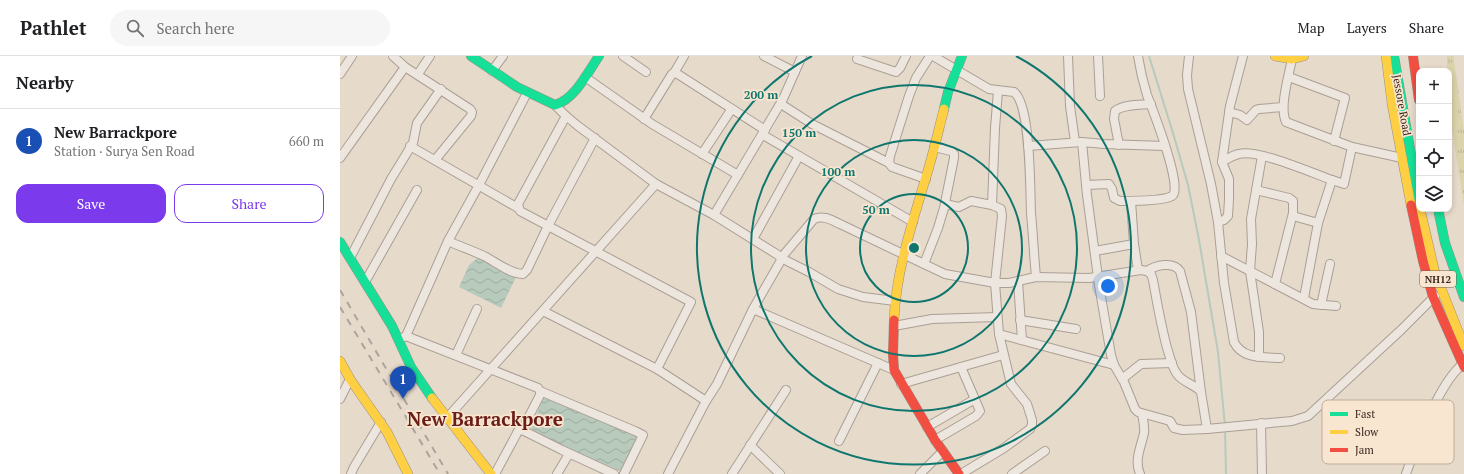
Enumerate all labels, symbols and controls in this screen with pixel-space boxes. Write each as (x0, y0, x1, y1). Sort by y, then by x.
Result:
search box (110, 10, 390, 46)
text: Pathlet (20, 15, 86, 40)
icon: search (124, 17, 146, 39)
text: Search here (156, 18, 234, 38)
text: Map (1298, 18, 1325, 37)
text: Layers (1347, 18, 1387, 37)
text: Share (1409, 18, 1444, 37)
map controls (1416, 68, 1452, 212)
button: + (1416, 68, 1452, 104)
text: Nearby (16, 71, 74, 94)
street label: Jessore Road (1390, 73, 1414, 137)
text: 200 m (744, 87, 778, 102)
button: − (1416, 104, 1452, 140)
text: New Barrackpore (54, 122, 177, 142)
text: 150 m (782, 125, 816, 140)
text: 1 (25, 132, 33, 150)
text: 660 m (289, 132, 324, 150)
button: locate (1416, 140, 1452, 176)
text: Station · Surya Sen Road (54, 142, 195, 160)
text: 100 m (821, 164, 855, 179)
button: layers (1416, 176, 1452, 212)
button: Save (16, 184, 166, 223)
button: Share (174, 184, 324, 223)
text: 50 m (862, 202, 890, 217)
centre of rings (907, 241, 921, 255)
road number: NH12 (1420, 271, 1456, 287)
your location (1098, 276, 1118, 296)
pin: 1 (390, 366, 416, 399)
legend (1322, 400, 1454, 464)
district label: New Barrackpore (407, 406, 563, 431)
text: Fast (1355, 407, 1375, 421)
text: Slow (1355, 425, 1379, 439)
text: Jam (1355, 443, 1374, 457)

